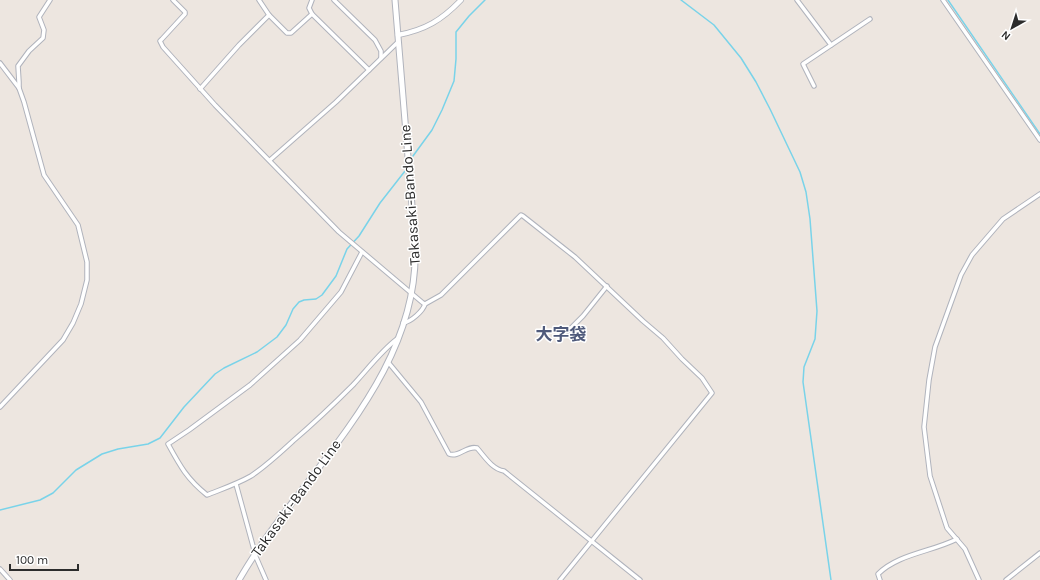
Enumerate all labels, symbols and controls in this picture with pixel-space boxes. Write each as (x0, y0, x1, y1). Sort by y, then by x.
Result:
north arrow (992, 8, 1032, 48)
text: N (999, 28, 1013, 43)
street label: Takasaki-Bando Line (396, 124, 424, 266)
district label: 大字袋 (536, 324, 587, 344)
street label: Takasaki-Bando Line (247, 436, 345, 560)
scale bar (10, 546, 78, 572)
text: 100 m (16, 553, 48, 567)

